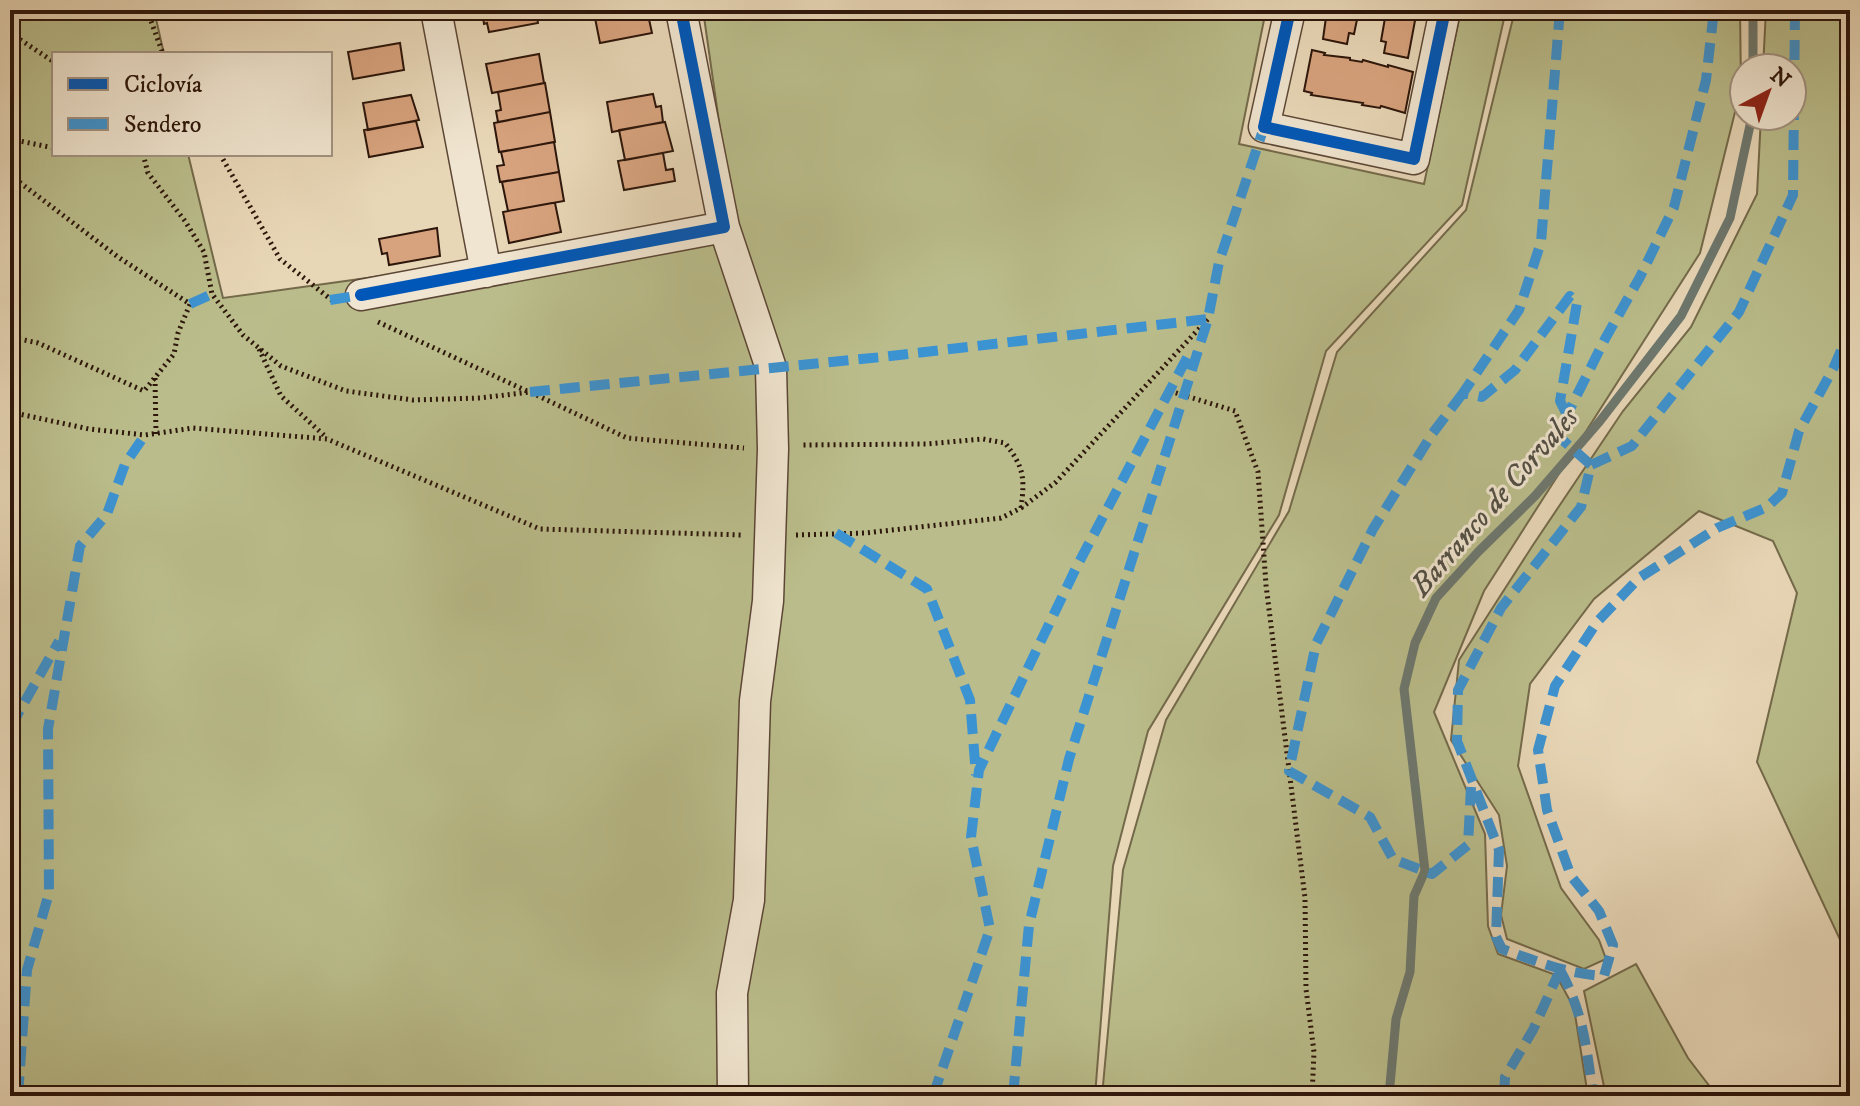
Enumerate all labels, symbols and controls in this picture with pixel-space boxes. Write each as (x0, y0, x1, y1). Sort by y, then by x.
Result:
legend (52, 52, 332, 156)
north arrow (1728, 52, 1808, 132)
text: N (1764, 62, 1796, 94)
text: Ciclovía (124, 70, 203, 100)
text: Sendero (124, 110, 202, 140)
water label: Barranco de Corvales (1402, 399, 1588, 605)

